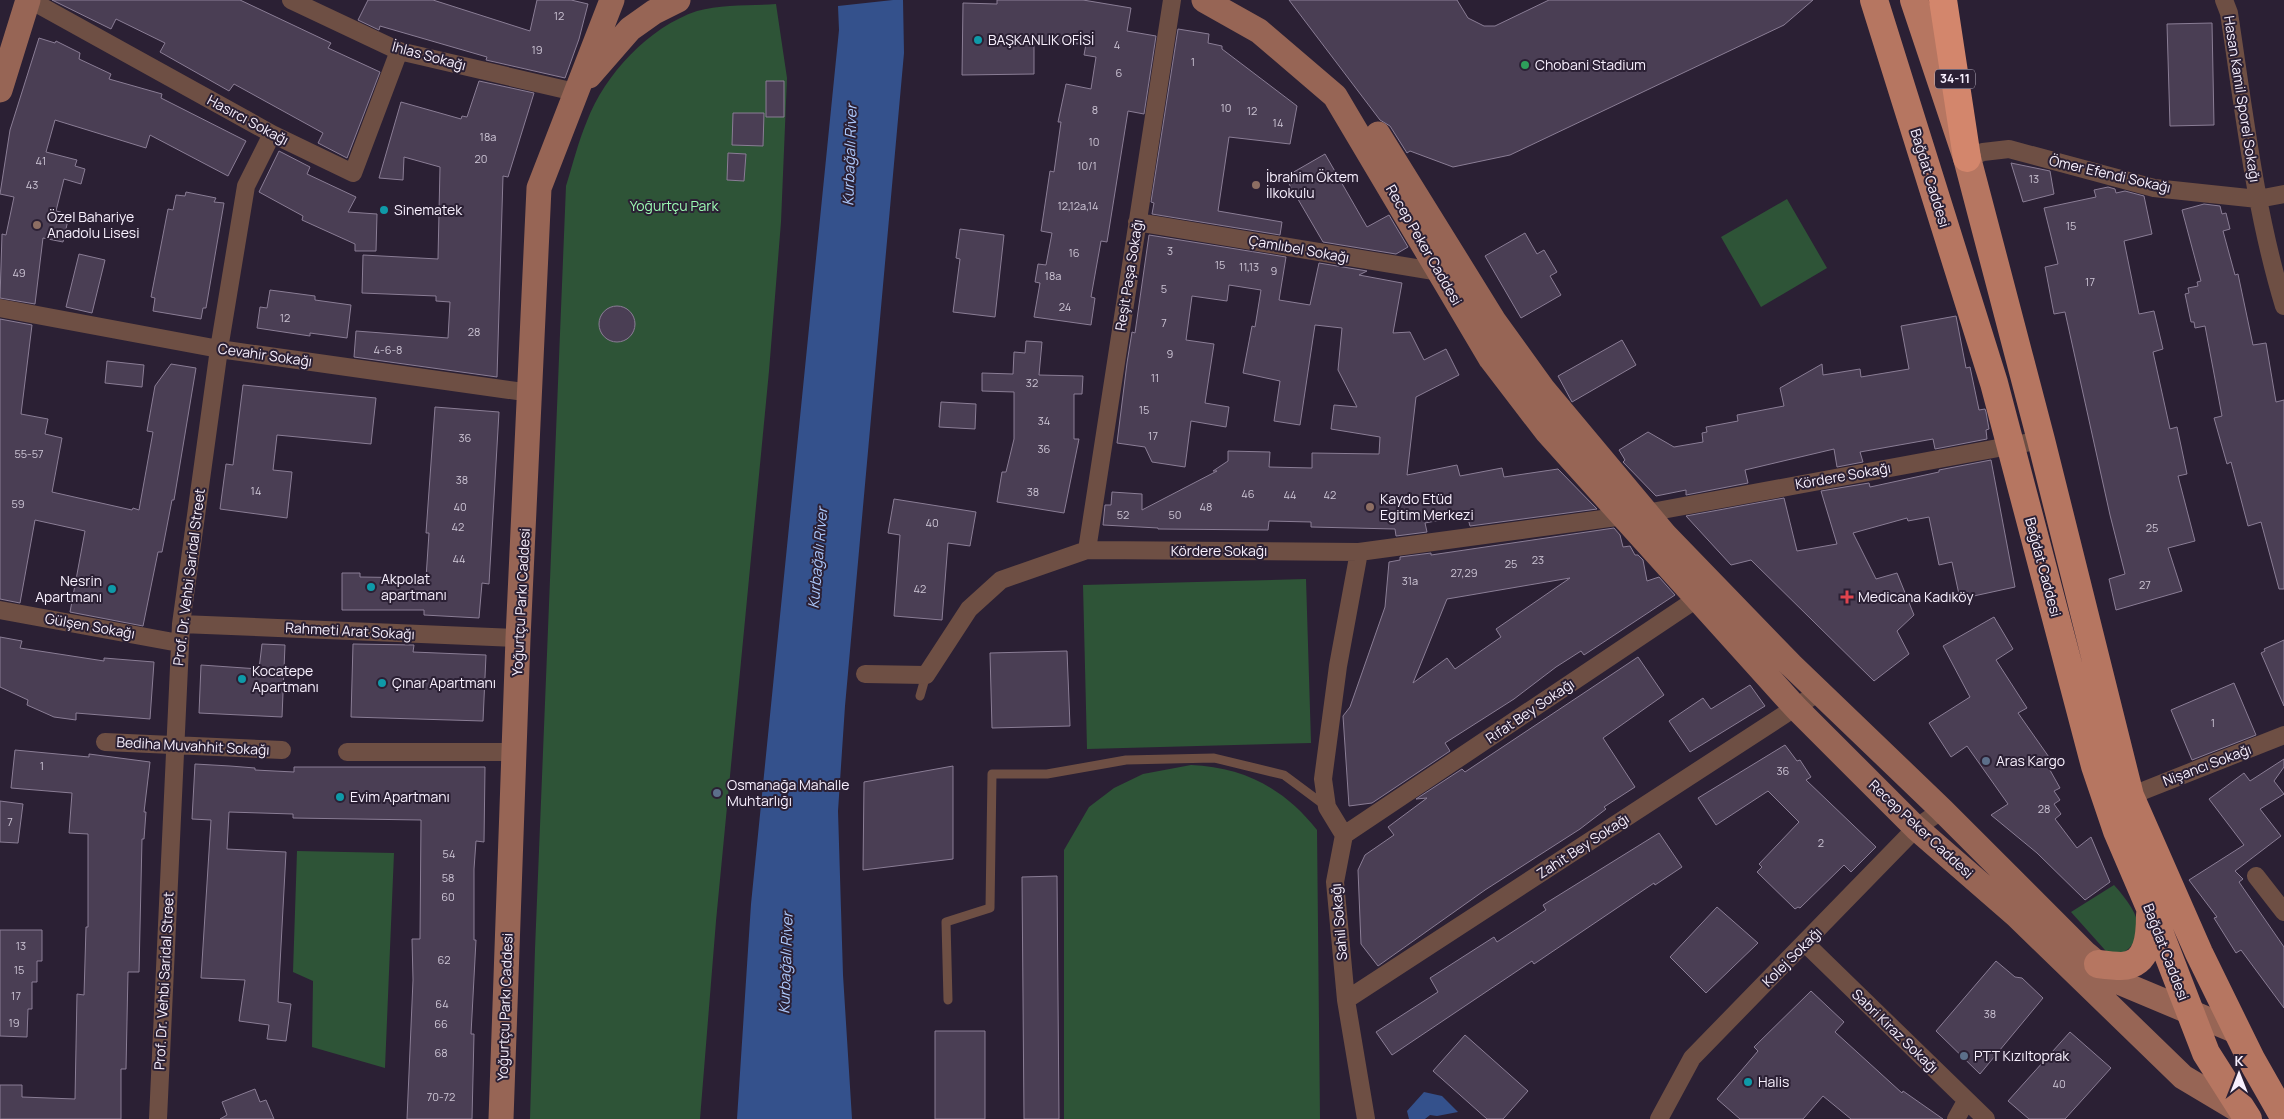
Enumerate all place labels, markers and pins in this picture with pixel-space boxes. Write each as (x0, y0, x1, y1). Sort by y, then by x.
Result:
place label: BAŞKANLIK OFİSİ (988, 30, 1094, 49)
marker: BAŞKANLIK OFİSİ (972, 34, 984, 46)
place label: Chobani Stadium (1535, 55, 1646, 74)
marker: Chobani Stadium (1519, 59, 1531, 71)
place label: İbrahim Öktem İlkokulu (1266, 167, 1359, 202)
marker: İbrahim Öktem İlkokulu (1250, 179, 1262, 191)
place label: Sinematek (394, 200, 463, 219)
marker: Sinematek (378, 204, 390, 216)
place label: Özel Bahariye Anadolu Lisesi (47, 207, 140, 242)
marker: Özel Bahariye Anadolu Lisesi (31, 219, 43, 231)
place label: Kaydo Etüd Egitim Merkezi (1380, 489, 1474, 524)
marker: Kaydo Etüd Egitim Merkezi (1364, 501, 1376, 513)
place label: Akpolat apartmanı (381, 569, 447, 604)
place label: Nesrin Apartmanı (35, 571, 102, 606)
marker: Akpolat apartmanı (365, 581, 377, 593)
marker: Nesrin Apartmanı (106, 583, 118, 595)
place label: Medicana Kadıköy (1858, 587, 1974, 606)
marker: Medicana Kadıköy (1840, 590, 1854, 604)
place label: Kocatepe Apartmanı (252, 661, 319, 696)
marker: Kocatepe Apartmanı (236, 673, 248, 685)
place label: Çınar Apartmanı (392, 673, 496, 692)
marker: Çınar Apartmanı (376, 677, 388, 689)
place label: Aras Kargo (1996, 751, 2065, 770)
marker: Aras Kargo (1980, 755, 1992, 767)
place label: Osmanağa Mahalle Muhtarlığı (727, 775, 849, 810)
place label: Evim Apartmanı (350, 787, 450, 806)
marker: Osmanağa Mahalle Muhtarlığı (711, 787, 723, 799)
marker: Evim Apartmanı (334, 791, 346, 803)
place label: PTT Kızıltoprak (1974, 1046, 2070, 1065)
marker: PTT Kızıltoprak (1958, 1050, 1970, 1062)
place label: Halis (1758, 1072, 1789, 1091)
marker: Halis (1742, 1076, 1754, 1088)

